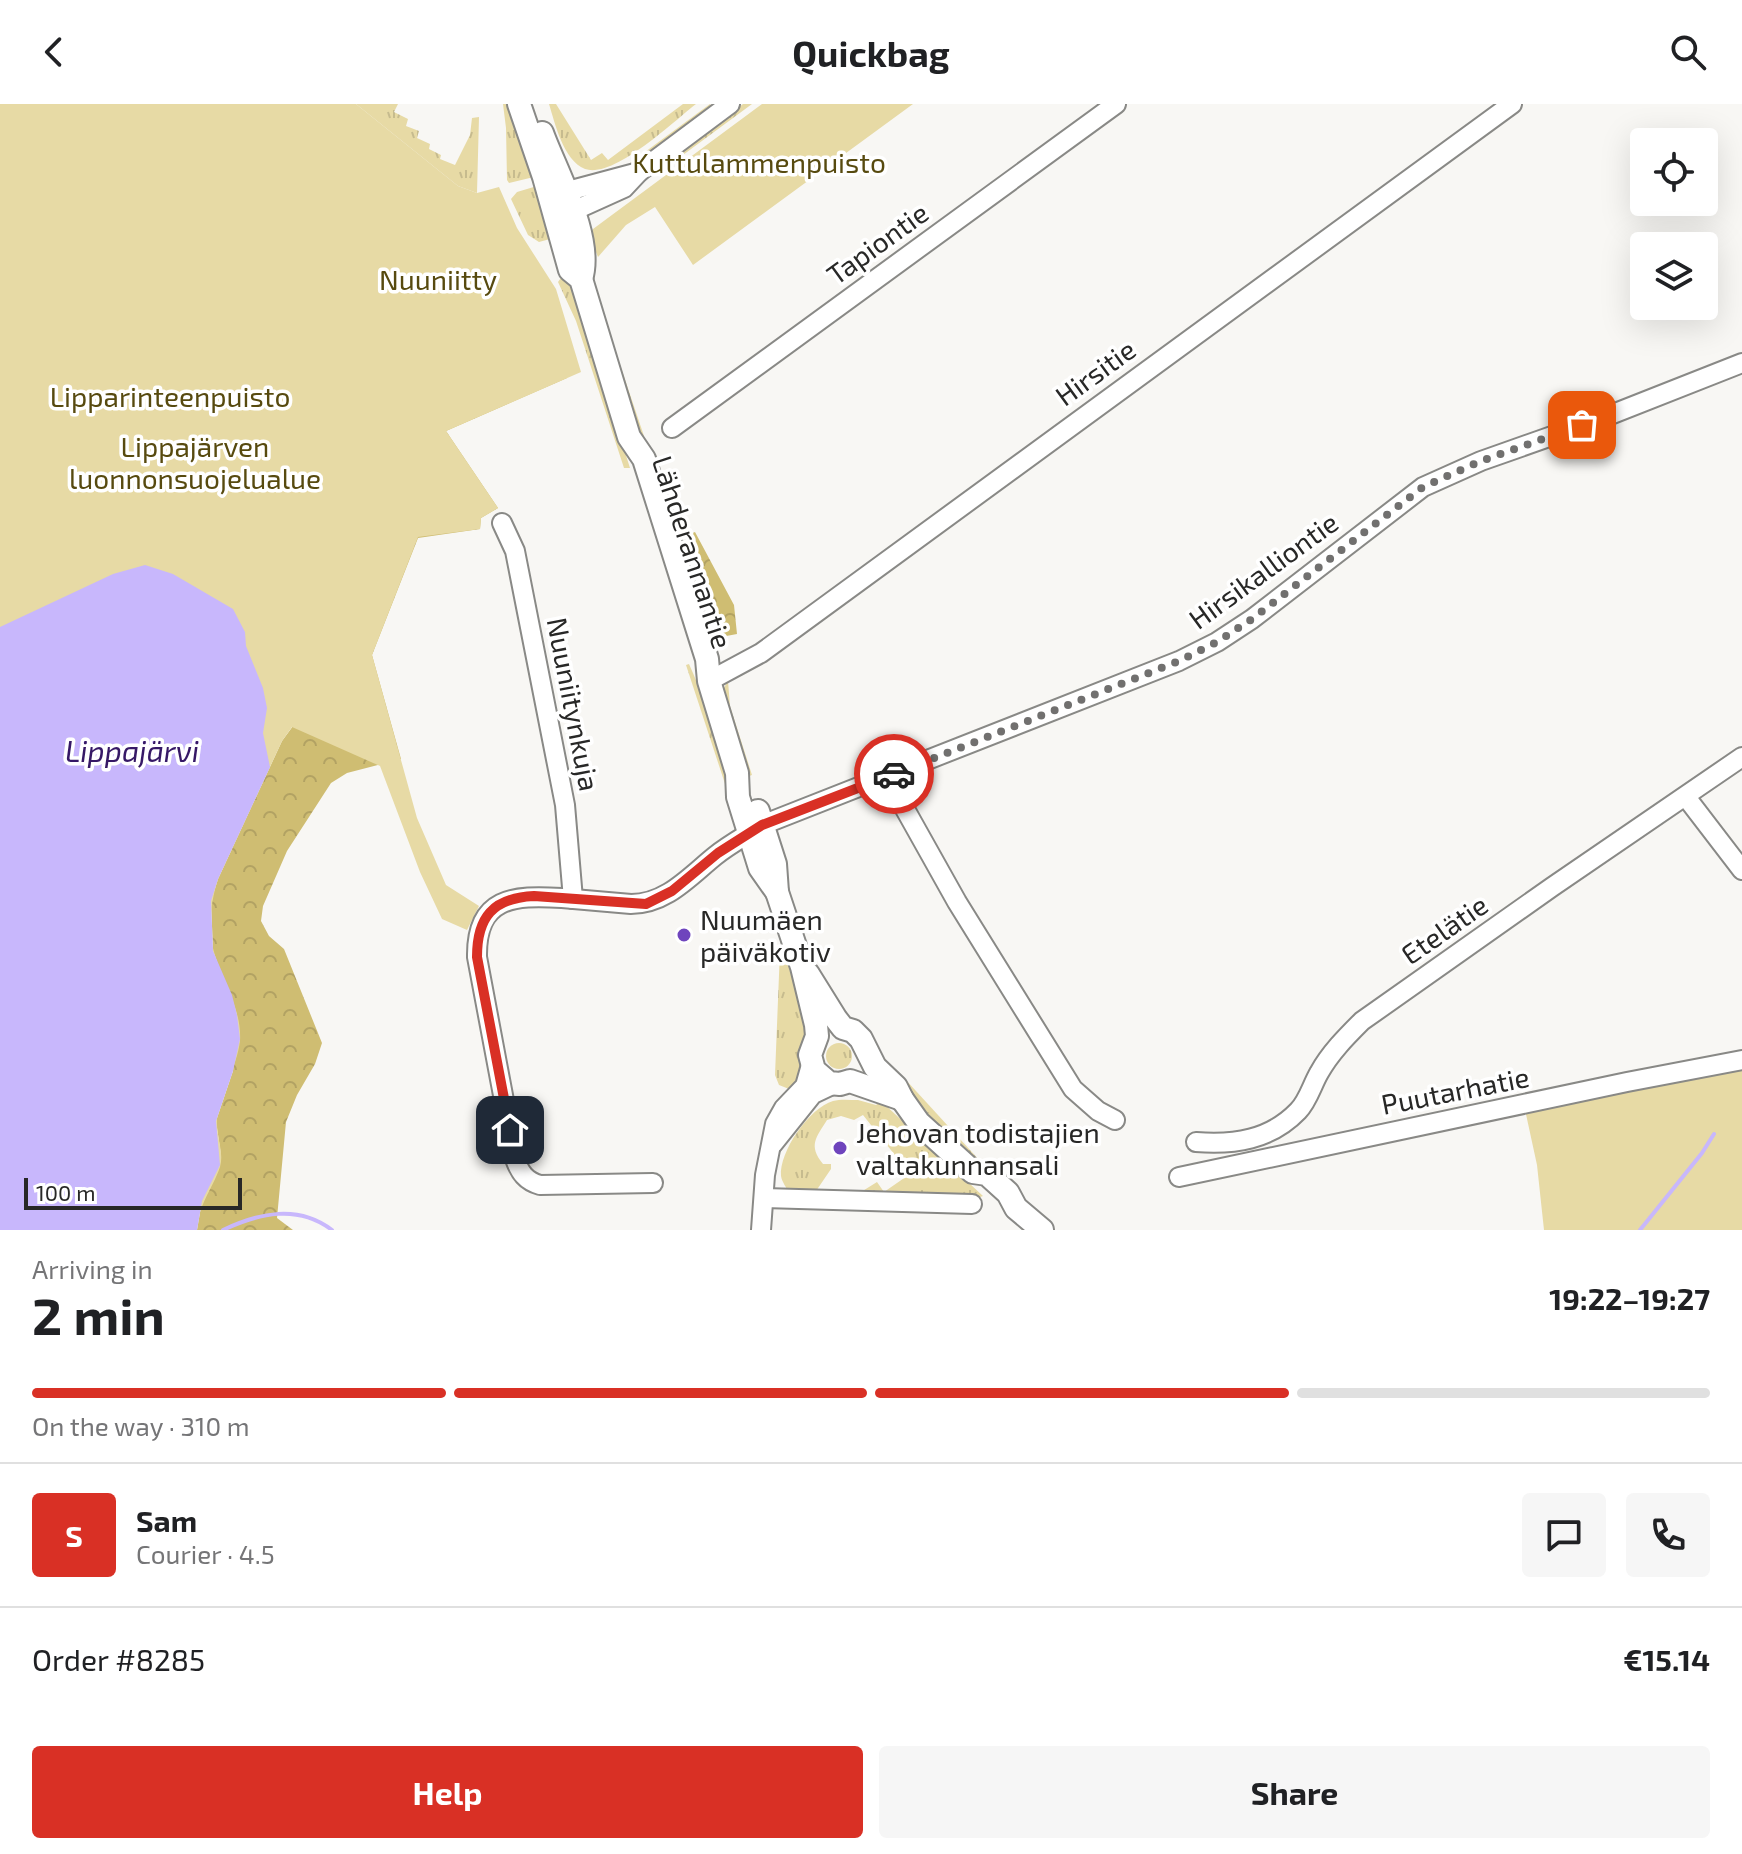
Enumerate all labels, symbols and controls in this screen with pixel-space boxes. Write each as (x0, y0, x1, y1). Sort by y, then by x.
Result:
icon: back (32, 30, 76, 74)
icon: search (1666, 30, 1710, 74)
text: Quickbag (792, 31, 950, 74)
map controls (1630, 128, 1718, 320)
button: locate (1630, 128, 1718, 216)
park label: Kuttulammenpuisto (632, 145, 886, 179)
street label: Tapiontie (820, 195, 934, 291)
button: layers (1630, 232, 1718, 320)
park label: Nuuniitty (379, 262, 497, 296)
street label: Hirsitie (1048, 332, 1142, 412)
park label: Lipparinteenpuisto (50, 379, 290, 413)
pin (1548, 391, 1616, 459)
icon: bag (1560, 403, 1604, 447)
park label: Lippajärven luonnonsuojelualue (69, 429, 321, 495)
street label: Lähderannantie (646, 451, 740, 653)
street label: Hirsikalliontie (1182, 504, 1344, 636)
street label: Nuuniitynkuja (541, 614, 607, 794)
water label: Lippajärvi (65, 732, 199, 768)
courier (854, 734, 934, 814)
icon: car (872, 752, 916, 796)
street label: Etelätie (1394, 887, 1494, 971)
place label: Nuumäen päiväkotiv (700, 902, 831, 968)
marker: Nuumäen päiväkotiv (675, 926, 693, 944)
street label: Puutarhatie (1378, 1059, 1532, 1121)
pin (476, 1096, 544, 1164)
icon: home (488, 1108, 532, 1152)
place label: Jehovan todistajien valtakunnansali (856, 1115, 1100, 1181)
marker: Jehovan todistajien valtakunnansali (831, 1139, 849, 1157)
scale bar (24, 1174, 242, 1210)
text: 100 m (36, 1179, 95, 1205)
text: Arriving in (32, 1253, 153, 1284)
text: 19:22–19:27 (1549, 1280, 1710, 1316)
text: 2 min (32, 1283, 165, 1345)
text: On the way · 310 m (32, 1410, 250, 1441)
button: chat (1522, 1493, 1606, 1577)
button: phone (1626, 1493, 1710, 1577)
text: Sam (136, 1502, 197, 1538)
text: S (65, 1517, 83, 1553)
text: Courier · 4.5 (136, 1538, 275, 1569)
text: Order #8285 (32, 1641, 205, 1677)
text: €15.14 (1623, 1641, 1710, 1677)
button: Help (32, 1746, 863, 1838)
button: Share (879, 1746, 1710, 1838)

